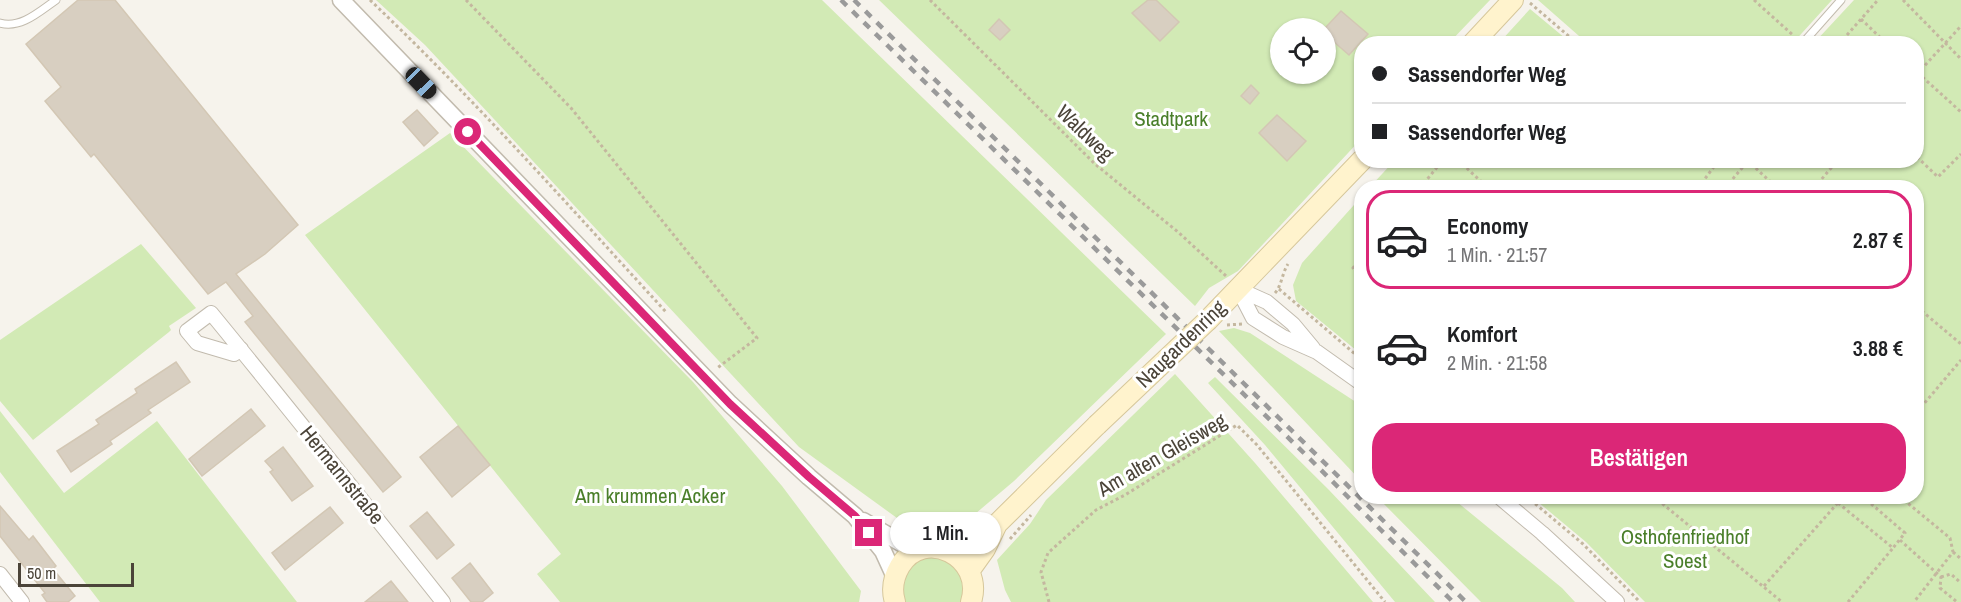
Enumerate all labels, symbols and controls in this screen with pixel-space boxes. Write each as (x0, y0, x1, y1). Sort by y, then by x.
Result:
map controls (1270, 18, 1336, 84)
button: locate (1270, 18, 1336, 84)
text: Sassendorfer Weg (1408, 59, 1566, 89)
car (402, 64, 440, 102)
street label: Waldweg (1050, 98, 1121, 168)
park label: Stadtpark (1134, 104, 1208, 133)
text: Sassendorfer Weg (1408, 117, 1566, 147)
route start (454, 118, 481, 145)
text: Economy (1447, 211, 1528, 241)
icon: car (1375, 213, 1429, 267)
text: 2.87 € (1853, 225, 1903, 255)
text: 1 Min. · 21:57 (1447, 241, 1547, 268)
street label: Naugardenring (1129, 293, 1232, 394)
text: Komfort (1447, 319, 1517, 349)
icon: car (1375, 321, 1429, 375)
text: 3.88 € (1853, 333, 1903, 363)
text: 2 Min. · 21:58 (1447, 349, 1547, 376)
street label: Am alten Gleisweg (1091, 406, 1232, 504)
street label: Hermannstraße (293, 419, 391, 530)
button: Bestätigen (1372, 423, 1906, 492)
park label: Am krummen Acker (574, 481, 725, 510)
callout: 1 Min. (890, 512, 1001, 554)
route end (855, 519, 882, 546)
text: 1 Min. (922, 519, 969, 546)
park label: Osthofenfriedhof Soest (1621, 522, 1749, 575)
scale bar (18, 560, 134, 588)
text: 50 m (27, 562, 56, 584)

